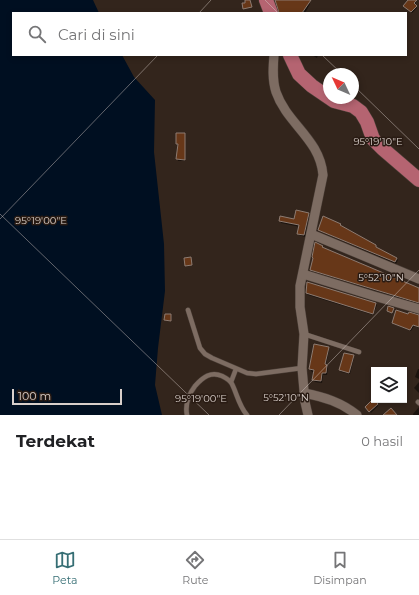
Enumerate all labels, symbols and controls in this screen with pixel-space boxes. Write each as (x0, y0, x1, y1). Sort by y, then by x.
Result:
search box (12, 12, 407, 56)
icon: search (26, 23, 48, 45)
text: Cari di sini (58, 25, 135, 44)
north arrow (323, 68, 359, 104)
text: 95°19'10"E (353, 135, 403, 148)
text: 95°19'00"E (15, 214, 67, 227)
text: 5°52'10"N (358, 271, 404, 284)
map controls (371, 367, 407, 403)
button: layers (371, 367, 407, 403)
scale bar (12, 387, 122, 406)
text: 100 m (18, 389, 51, 403)
text: 5°52'10"N (263, 391, 309, 404)
text: 95°19'00"E (175, 392, 227, 405)
text: Terdekat (16, 431, 95, 451)
text: 0 hasil (361, 433, 403, 449)
tab: Peta (52, 549, 78, 587)
tab: Rute (182, 549, 208, 587)
tab: Disimpan (313, 549, 367, 587)

